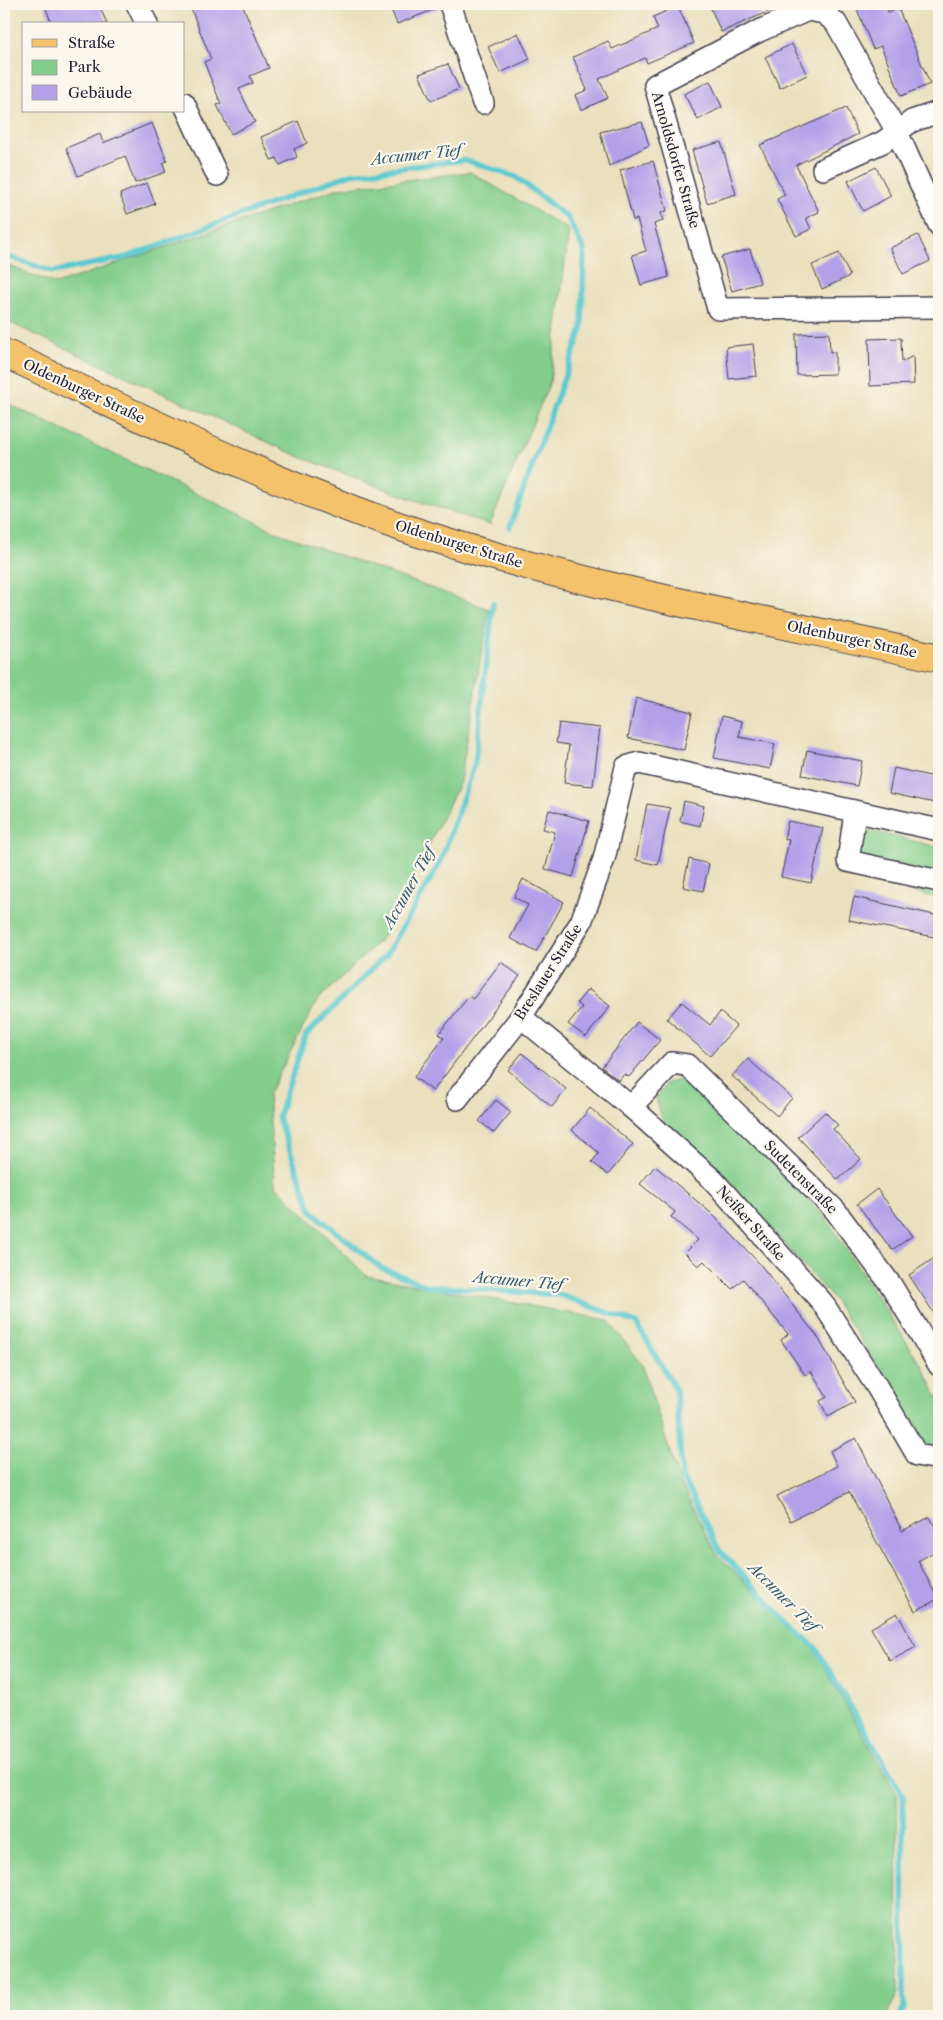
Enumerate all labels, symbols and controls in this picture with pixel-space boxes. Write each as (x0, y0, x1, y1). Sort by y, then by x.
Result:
legend (22, 22, 185, 112)
text: Straße (68, 33, 115, 52)
text: Park (68, 57, 102, 76)
text: Gebäude (68, 83, 132, 102)
street label: Arnoldsdorfer Straße (648, 89, 704, 231)
water label: Accumer Tief (368, 140, 467, 169)
street label: Oldenburger Straße (20, 355, 148, 427)
street label: Oldenburger Straße (393, 516, 525, 572)
street label: Oldenburger Straße (785, 616, 919, 662)
water label: Accumer Tief (377, 839, 441, 934)
street label: Breslauer Straße (510, 920, 586, 1023)
street label: Sudetenstraße (760, 1136, 842, 1218)
street label: Neißer Straße (713, 1182, 789, 1264)
water label: Accumer Tief (470, 1267, 569, 1294)
water label: Accumer Tief (743, 1557, 826, 1639)

